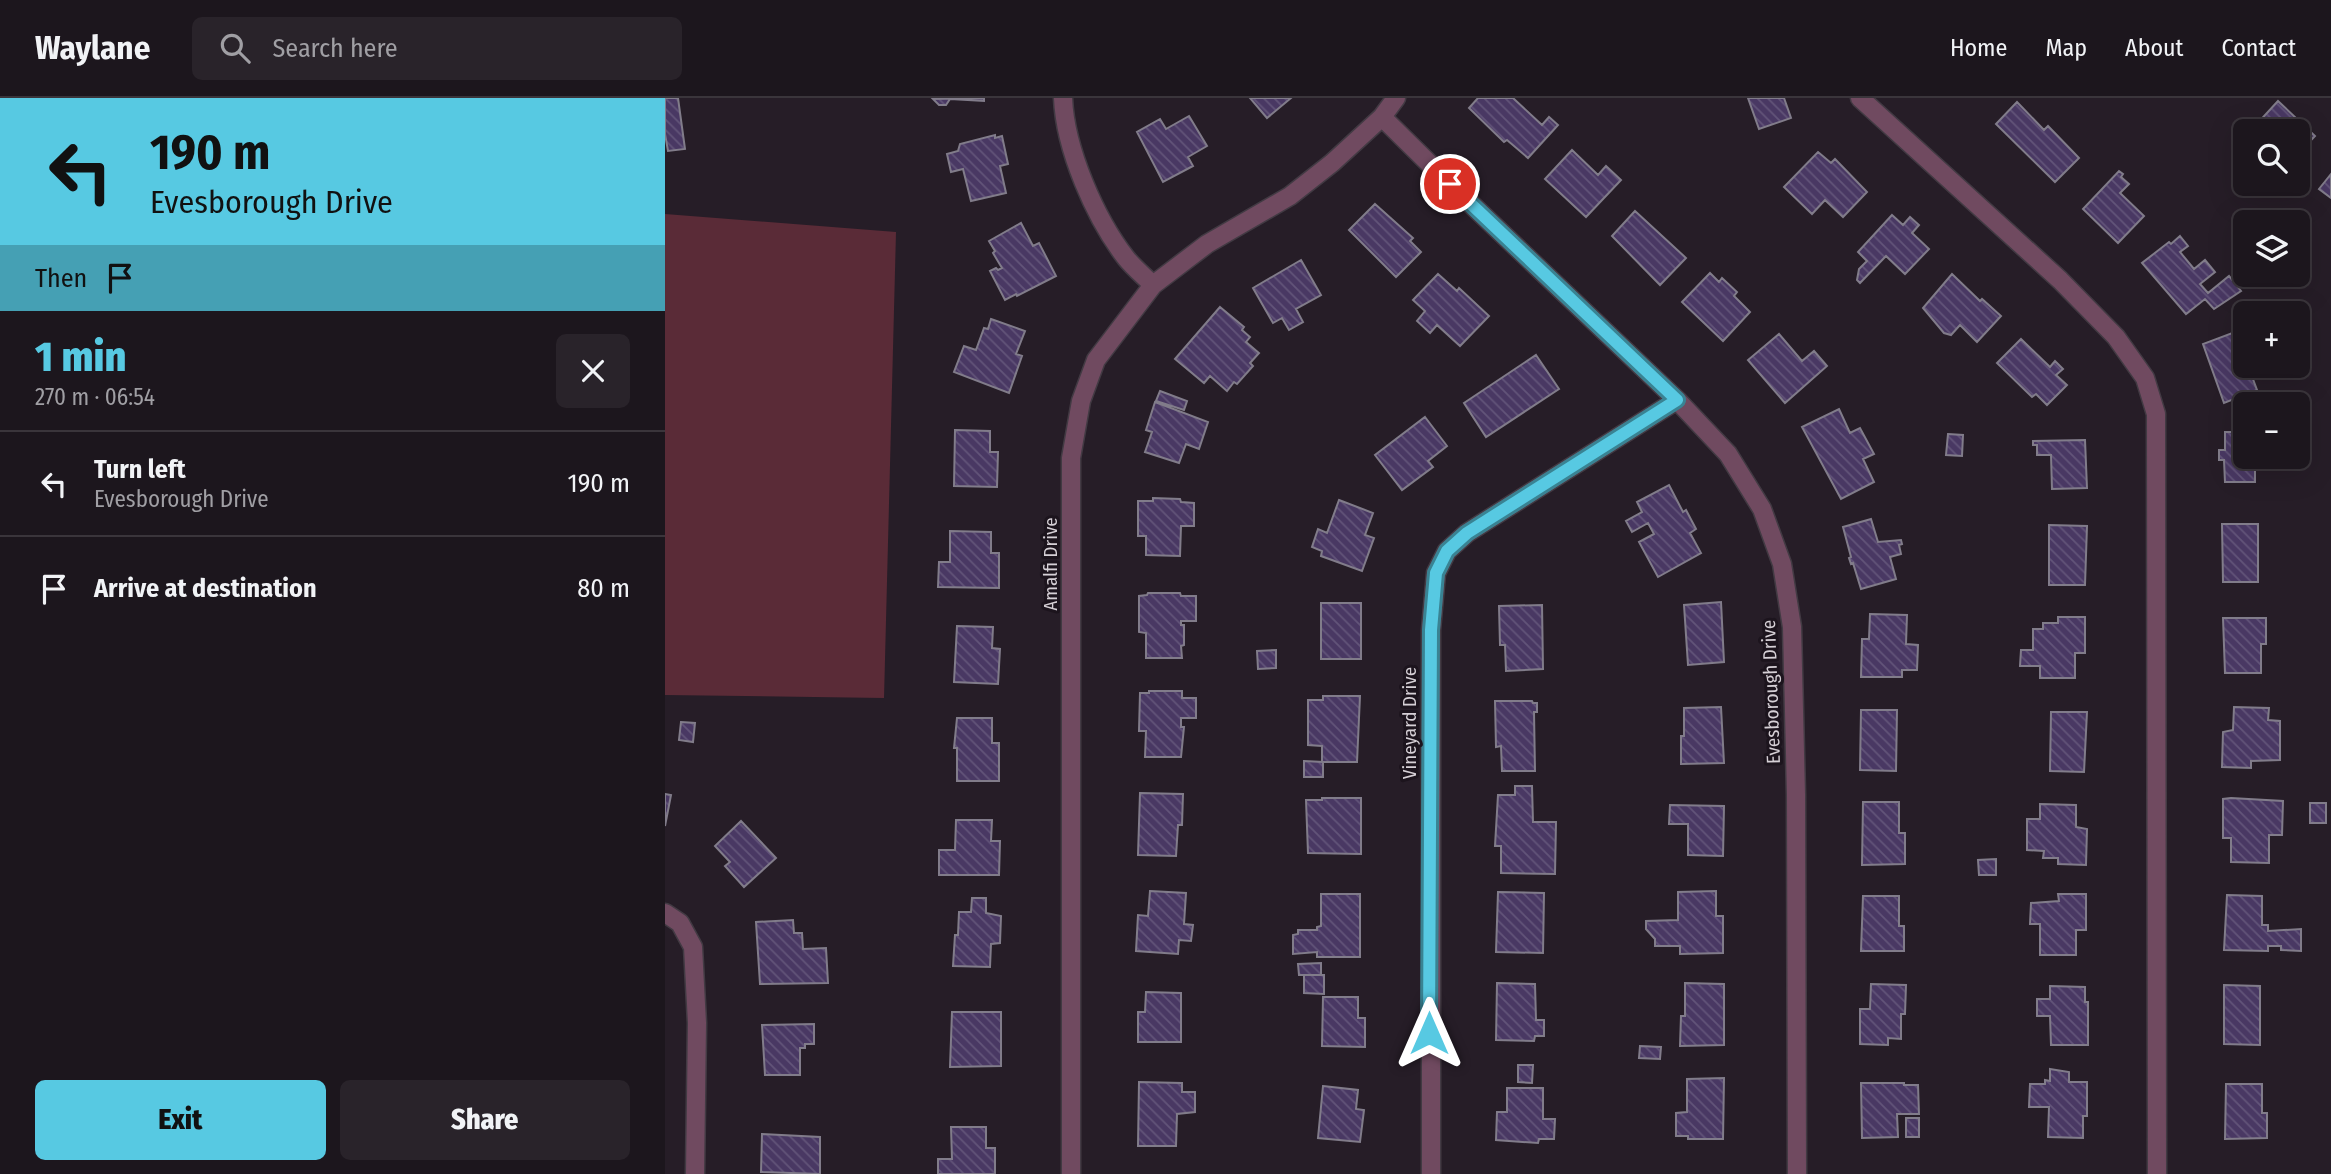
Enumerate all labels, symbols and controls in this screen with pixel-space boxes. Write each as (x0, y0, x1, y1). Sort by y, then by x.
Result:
search box (192, 17, 682, 80)
text: Waylane (35, 28, 150, 68)
icon: search (216, 29, 254, 67)
text: Search here (272, 33, 398, 64)
text: Home (1950, 34, 2007, 62)
text: Map (2045, 34, 2087, 62)
text: About (2125, 34, 2183, 62)
text: Contact (2221, 34, 2296, 62)
map controls (2233, 119, 2310, 469)
button: search (2233, 119, 2310, 196)
text: 190 m (150, 123, 270, 182)
icon: left (35, 126, 126, 217)
pin (1420, 154, 1480, 214)
icon: arrive (1431, 165, 1469, 203)
text: Evesborough Drive (150, 183, 393, 221)
button: layers (2233, 210, 2310, 287)
icon: arrive (101, 259, 139, 297)
text: Then (35, 263, 87, 294)
button: + (2233, 301, 2310, 378)
text: 1 min (35, 332, 126, 382)
button: close (556, 334, 630, 408)
text: 270 m · 06:54 (35, 383, 155, 411)
button: − (2233, 392, 2310, 469)
text: Turn left (94, 454, 186, 485)
icon: left (35, 465, 73, 503)
text: 190 m (568, 468, 630, 499)
text: Evesborough Drive (94, 485, 269, 513)
street label: Amalfi Drive (1039, 517, 1062, 611)
icon: arrive (35, 570, 73, 608)
text: Arrive at destination (94, 573, 317, 604)
text: 80 m (577, 573, 630, 604)
street label: Evesborough Drive (1757, 620, 1785, 764)
street label: Vineyard Drive (1398, 667, 1421, 779)
position arrow (1392, 996, 1466, 1070)
button: Exit (35, 1080, 326, 1160)
button: Share (340, 1080, 630, 1160)

